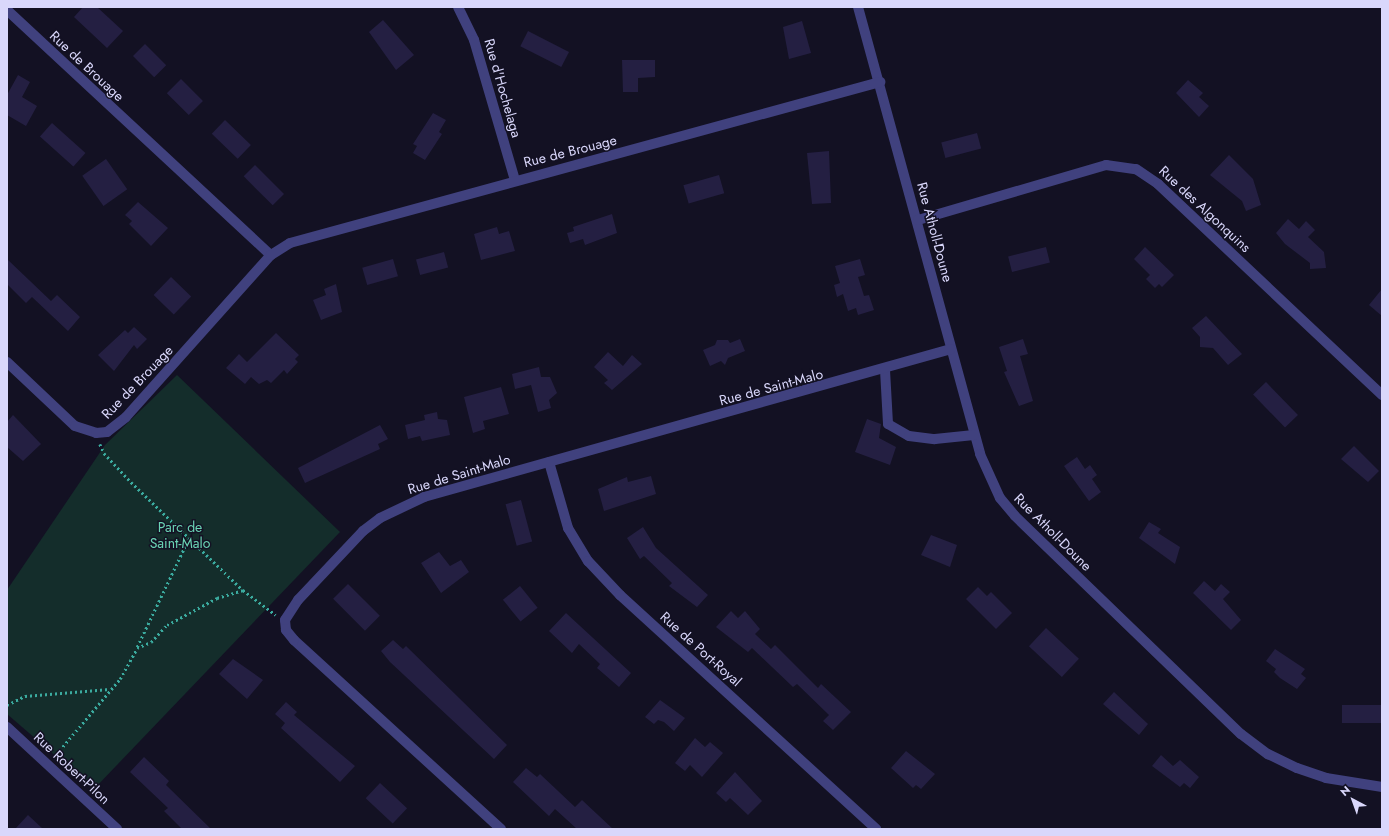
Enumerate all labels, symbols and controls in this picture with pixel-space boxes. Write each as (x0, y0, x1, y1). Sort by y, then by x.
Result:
street label: Rue de Brouage (46, 27, 128, 105)
street label: Rue d'Hochelaga (481, 37, 525, 139)
street label: Rue de Brouage (522, 131, 618, 171)
street label: Rue des Algonquins (1156, 162, 1254, 256)
street label: Rue Atholl-Doune (914, 180, 956, 284)
street label: Rue de Brouage (98, 342, 176, 422)
street label: Rue de Saint-Malo (717, 365, 825, 409)
street label: Rue de Saint-Malo (406, 450, 512, 498)
street label: Rue Atholl-Doune (1011, 490, 1095, 574)
park label: Parc de Saint-Malo (150, 519, 210, 552)
street label: Rue de Port-Royal (657, 608, 745, 690)
street label: Rue Robert-Pilon (30, 728, 114, 808)
north arrow (1333, 780, 1373, 820)
text: N (1337, 782, 1354, 800)

